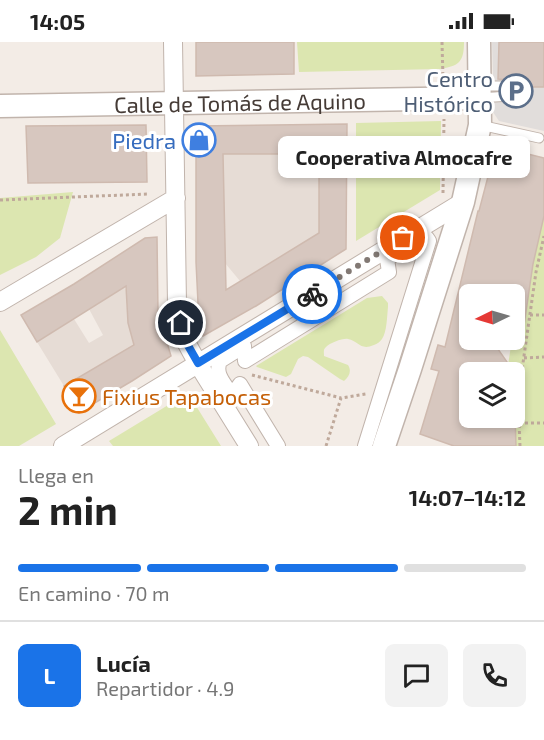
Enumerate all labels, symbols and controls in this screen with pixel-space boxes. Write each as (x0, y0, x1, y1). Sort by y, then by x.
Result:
text: 14:05 (30, 8, 85, 34)
place label: Centro Histórico (403, 65, 493, 116)
parking icon: Centro Histórico (498, 73, 534, 109)
street label: Calle de Tomás de Aquino (114, 87, 366, 117)
shop icon: Piedra (181, 122, 217, 158)
place label: Piedra (112, 127, 176, 153)
callout: Cooperativa Almocafre (277, 136, 529, 178)
text: Cooperativa Almocafre (295, 145, 513, 169)
pin (377, 212, 428, 263)
icon: bag (386, 221, 419, 254)
courier (282, 264, 342, 324)
icon: bike (296, 278, 329, 311)
north arrow (459, 284, 525, 350)
map controls (459, 284, 525, 428)
pin (155, 297, 206, 348)
icon: home (164, 306, 197, 339)
button: layers (459, 362, 525, 428)
bar icon: Fixius Tapabocas (61, 378, 97, 414)
place label: Fixius Tapabocas (102, 383, 271, 409)
text: Llega en (18, 463, 94, 487)
text: 14:07–14:12 (409, 484, 526, 510)
text: 2 min (18, 486, 118, 533)
text: En camino · 70 m (18, 581, 169, 605)
button: chat (385, 644, 448, 707)
button: phone (463, 644, 526, 707)
text: Lucía (96, 650, 151, 676)
text: L (44, 662, 55, 688)
text: Repartidor · 4.9 (96, 676, 235, 700)

